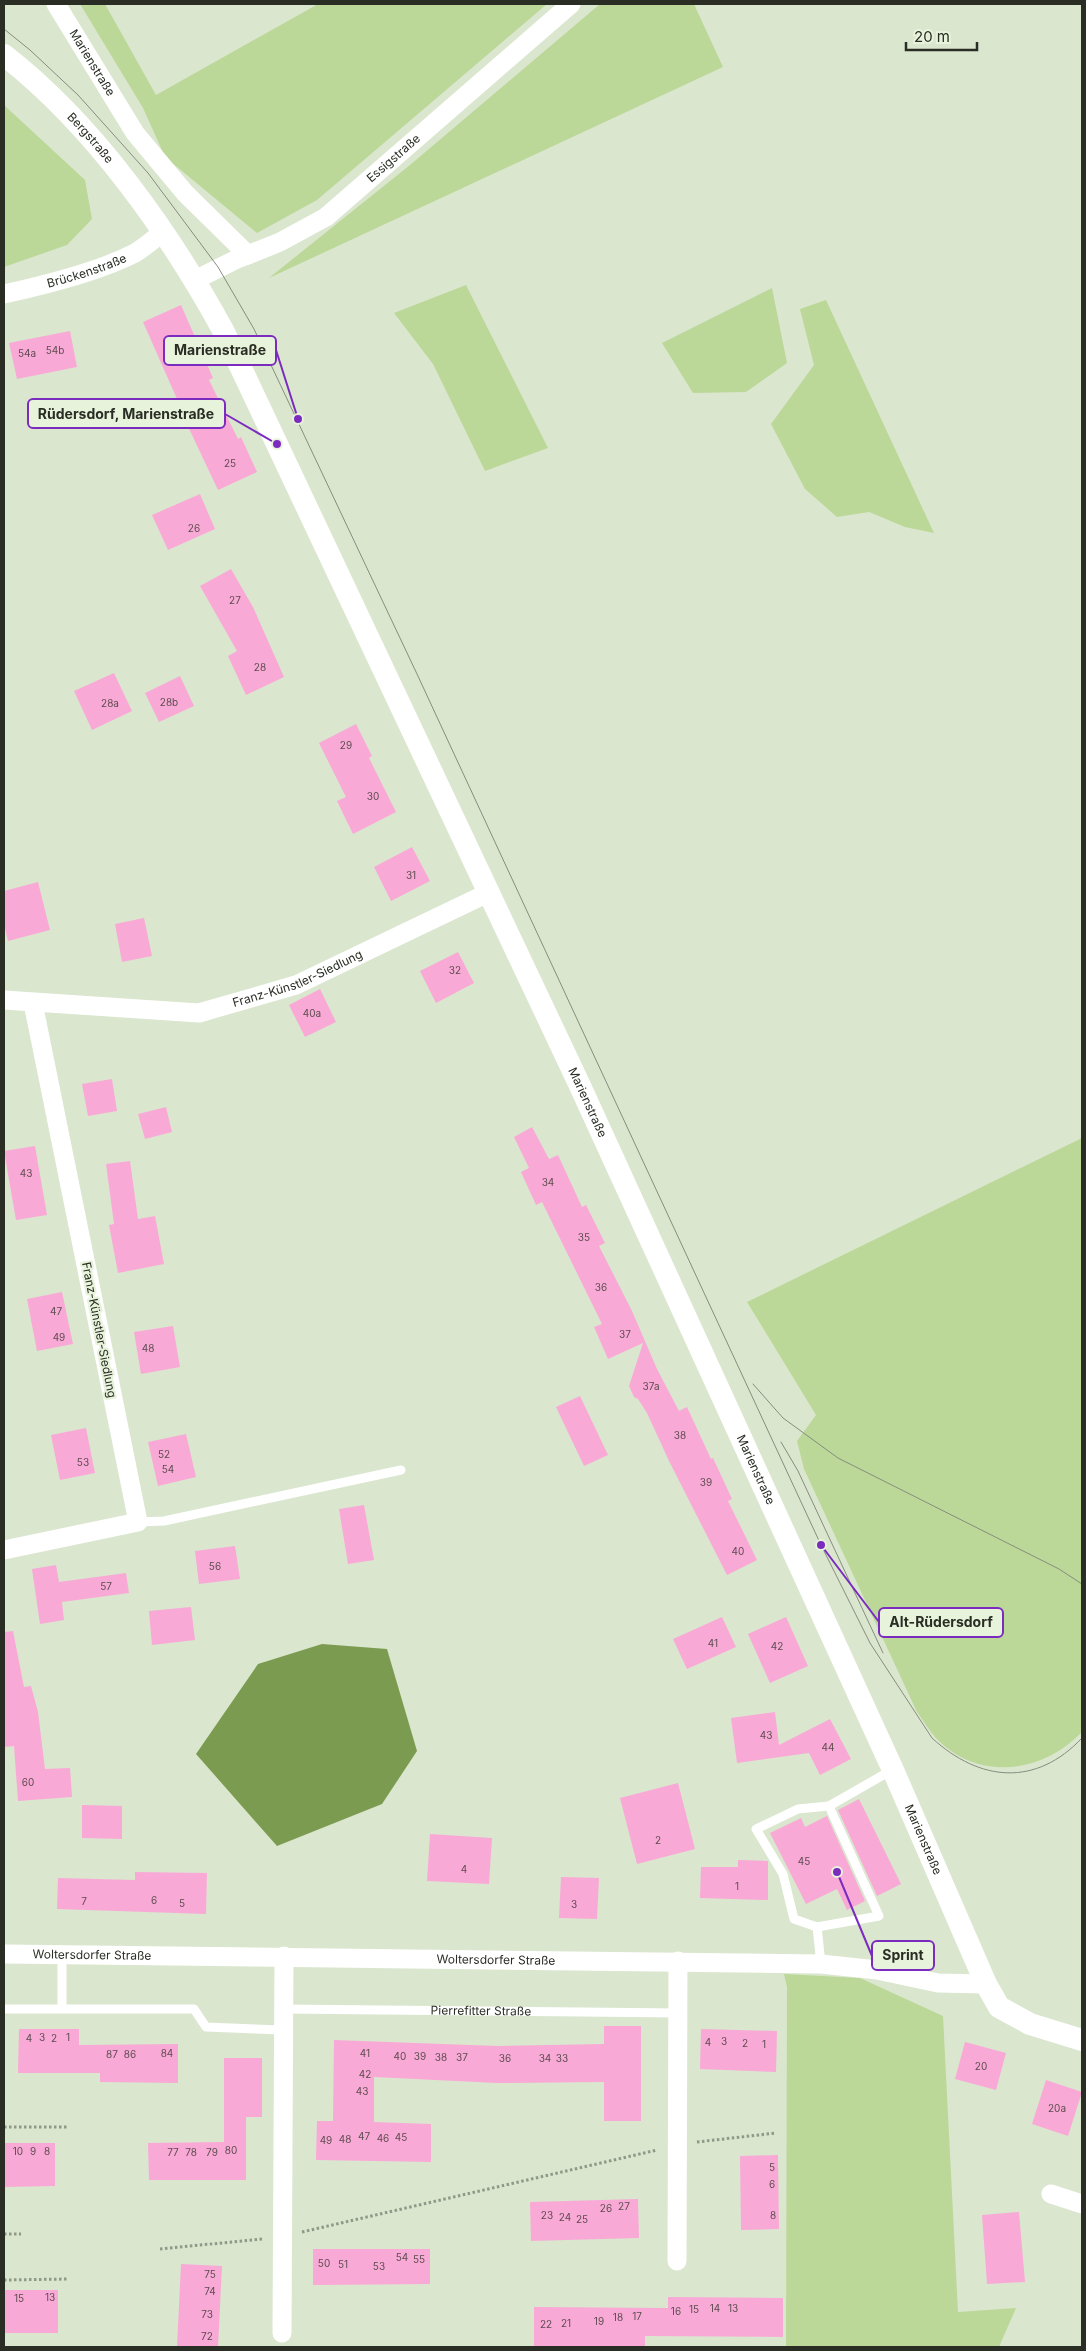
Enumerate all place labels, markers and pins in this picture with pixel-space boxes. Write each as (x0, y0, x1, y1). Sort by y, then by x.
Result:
callout: Marienstraße (164, 336, 276, 365)
callout: Rüdersdorf, Marienstraße (28, 399, 225, 428)
callout: Alt-Rüdersdorf (879, 1608, 1003, 1637)
callout: Sprint (872, 1941, 934, 1970)

